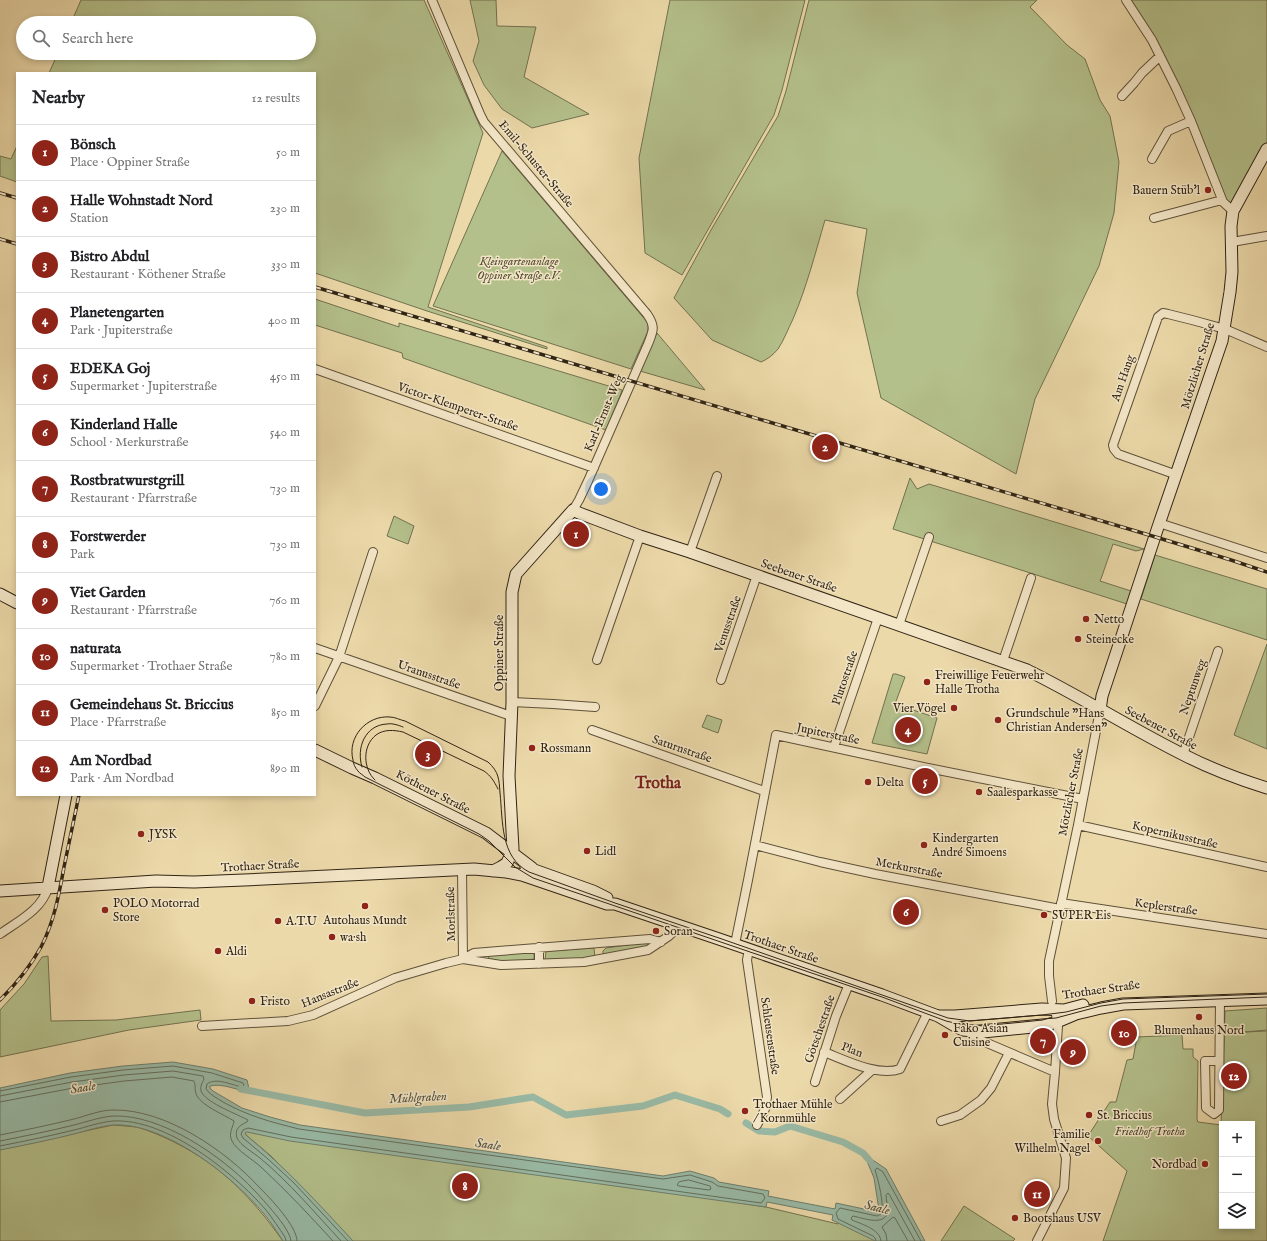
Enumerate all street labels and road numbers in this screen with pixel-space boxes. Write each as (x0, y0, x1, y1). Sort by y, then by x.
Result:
street label: Emil-Schuster-Straße (495, 117, 577, 211)
street label: Mötzlicher Straße (1178, 321, 1218, 411)
street label: Am Hang (1108, 352, 1138, 404)
street label: Karl-Ernst-Weg (581, 371, 627, 454)
street label: Victor-Klemperer-Straße (394, 379, 521, 436)
street label: Seebener Straße (759, 556, 840, 596)
street label: Venusstraße (711, 593, 745, 655)
street label: Oppiner Straße (492, 614, 508, 691)
street label: Plutostraße (829, 648, 861, 707)
street label: Neptunweg (1176, 656, 1211, 717)
street label: Uranusstraße (395, 657, 463, 693)
street label: Seebener Straße (1122, 703, 1200, 754)
street label: Jupiterstraße (793, 720, 861, 749)
street label: Saturnstraße (650, 732, 714, 766)
street label: Mötzlicher Straße (1055, 746, 1087, 837)
street label: Köthener Straße (393, 767, 473, 817)
street label: Kopernikusstraße (1130, 818, 1220, 853)
street label: Merkurstraße (874, 854, 944, 882)
street label: Trothaer Straße (220, 856, 300, 876)
street label: Morlstraße (443, 886, 459, 942)
street label: Keplerstraße (1133, 895, 1199, 920)
street label: Trothaer Straße (741, 927, 821, 967)
street label: Hansastraße (299, 974, 362, 1011)
street label: Trothaer Straße (1061, 977, 1141, 1003)
street label: Götschestraße (801, 993, 839, 1065)
street label: Schleusenstraße (757, 996, 783, 1076)
street label: Plan (839, 1039, 865, 1061)

